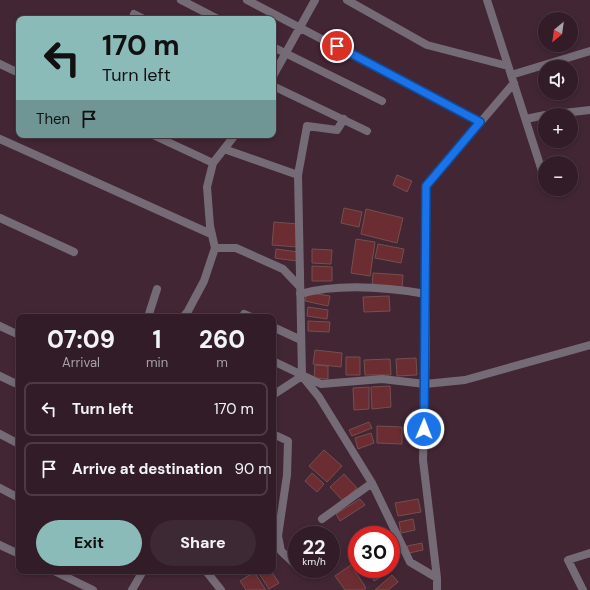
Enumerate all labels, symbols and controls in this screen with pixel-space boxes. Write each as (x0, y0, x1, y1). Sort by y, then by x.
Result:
north arrow (538, 12, 578, 52)
map controls (538, 12, 578, 196)
text: 170 m (102, 27, 180, 64)
pin (320, 29, 354, 63)
icon: left (36, 32, 88, 84)
icon: arrive (326, 35, 348, 57)
button: sound (538, 60, 578, 100)
text: Turn left (102, 63, 171, 87)
icon: arrive (78, 108, 100, 130)
button: + (538, 108, 578, 148)
text: Then (36, 109, 70, 129)
button: − (538, 156, 578, 196)
text: 07:09 (47, 324, 115, 355)
text: 1 (153, 324, 161, 355)
text: 260 (199, 324, 245, 355)
text: Arrival (62, 354, 100, 371)
text: min (146, 354, 168, 371)
text: m (216, 354, 228, 371)
icon: left (38, 398, 60, 420)
text: Turn left (72, 399, 133, 419)
text: 170 m (214, 399, 254, 419)
position arrow (403, 408, 445, 450)
icon: arrive (38, 458, 60, 480)
text: Arrive at destination (72, 459, 223, 479)
text: 90 m (235, 459, 272, 479)
button: Exit (36, 520, 142, 566)
button: Share (150, 520, 256, 566)
speed limit sign: 30 (348, 526, 400, 578)
text: 22 (302, 534, 326, 560)
text: km/h (302, 555, 326, 568)

